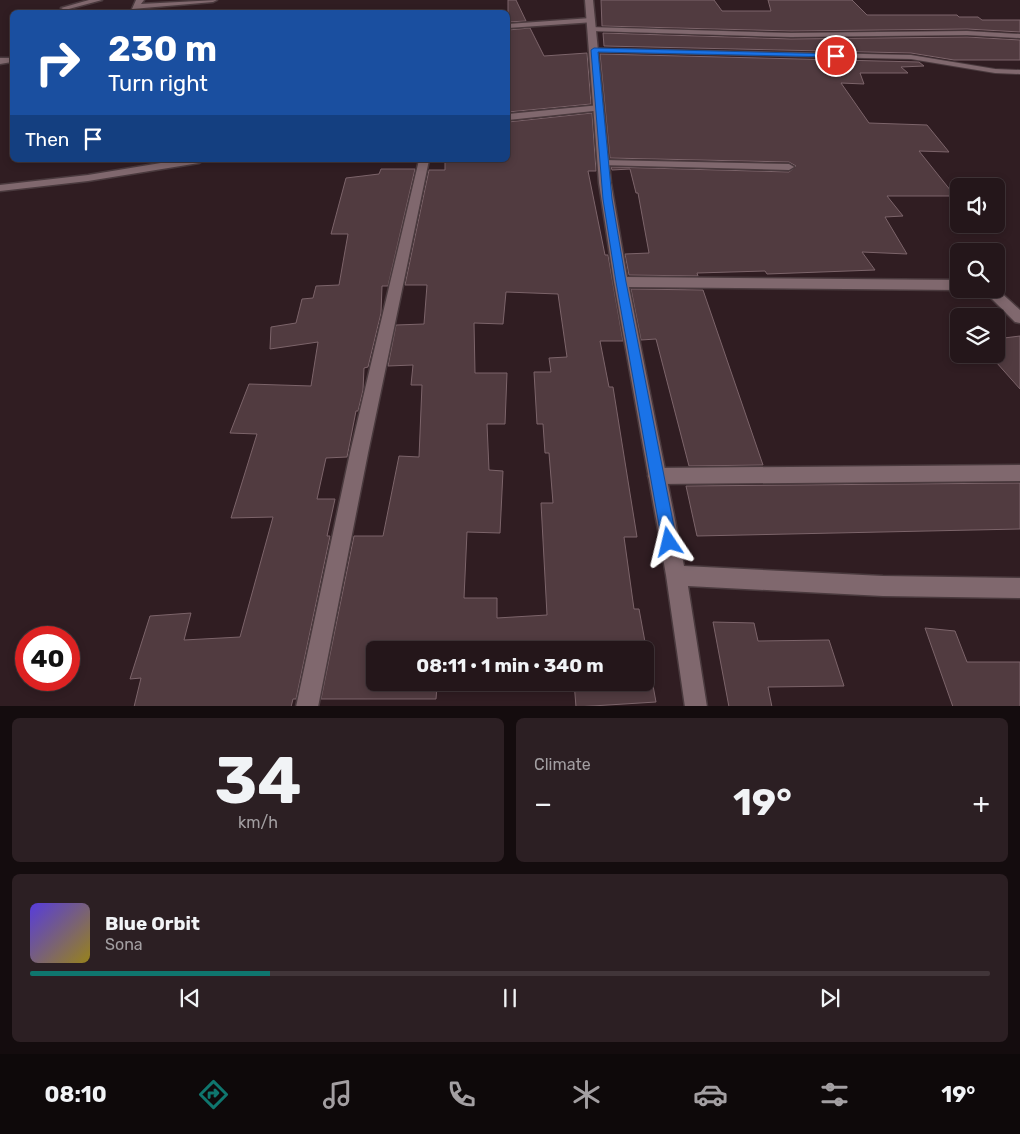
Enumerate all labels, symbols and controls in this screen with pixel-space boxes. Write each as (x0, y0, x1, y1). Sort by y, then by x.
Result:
text: 230 m (108, 28, 217, 70)
icon: right (25, 30, 90, 95)
pin (815, 35, 857, 77)
icon: arrive (822, 42, 850, 70)
text: Turn right (108, 70, 208, 97)
icon: arrive (79, 125, 107, 153)
text: Then (25, 128, 69, 151)
map controls (950, 178, 1005, 363)
button: sound (950, 178, 1005, 233)
button: search (950, 243, 1005, 298)
button: layers (950, 308, 1005, 363)
position arrow (642, 515, 694, 567)
speed limit sign: 40 (15, 626, 80, 691)
text: 08:11 · 1 min · 340 m (416, 654, 604, 677)
text: 34 (214, 742, 302, 819)
text: Climate (534, 755, 591, 774)
text: 19° (733, 779, 792, 825)
text: − (534, 787, 552, 820)
text: + (973, 787, 990, 820)
text: km/h (238, 813, 278, 832)
text: Blue Orbit (105, 912, 200, 935)
text: Sona (105, 935, 143, 954)
icon: previous (176, 984, 204, 1012)
icon: pause (496, 984, 524, 1012)
icon: next (816, 984, 844, 1012)
icon: directions (196, 1077, 231, 1112)
icon: music (320, 1077, 355, 1112)
icon: phone (444, 1077, 479, 1112)
icon: climate (569, 1077, 604, 1112)
icon: car (693, 1077, 728, 1112)
icon: filters (817, 1077, 852, 1112)
text: 08:10 (45, 1081, 107, 1108)
text: 19° (941, 1081, 975, 1108)

